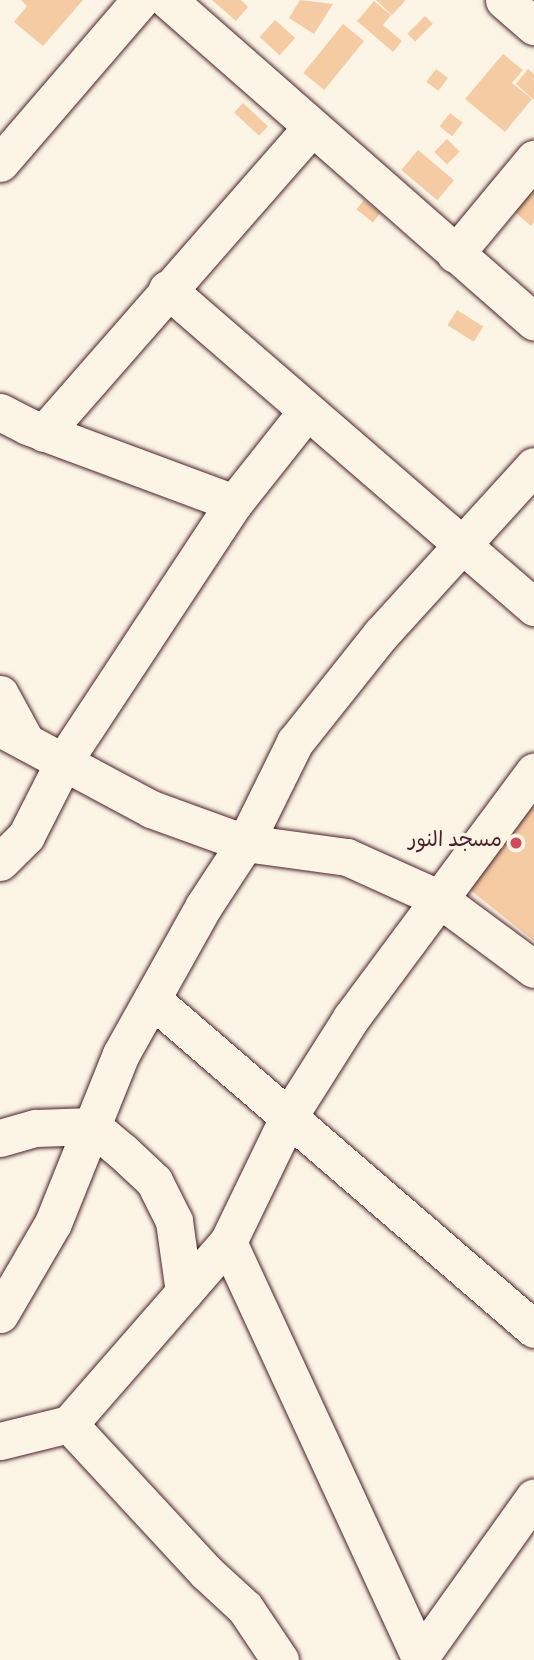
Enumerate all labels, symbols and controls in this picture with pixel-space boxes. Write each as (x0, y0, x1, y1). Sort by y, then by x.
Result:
place label: مسجد النور (409, 830, 502, 856)
marker: مسجد النور (508, 835, 524, 851)

